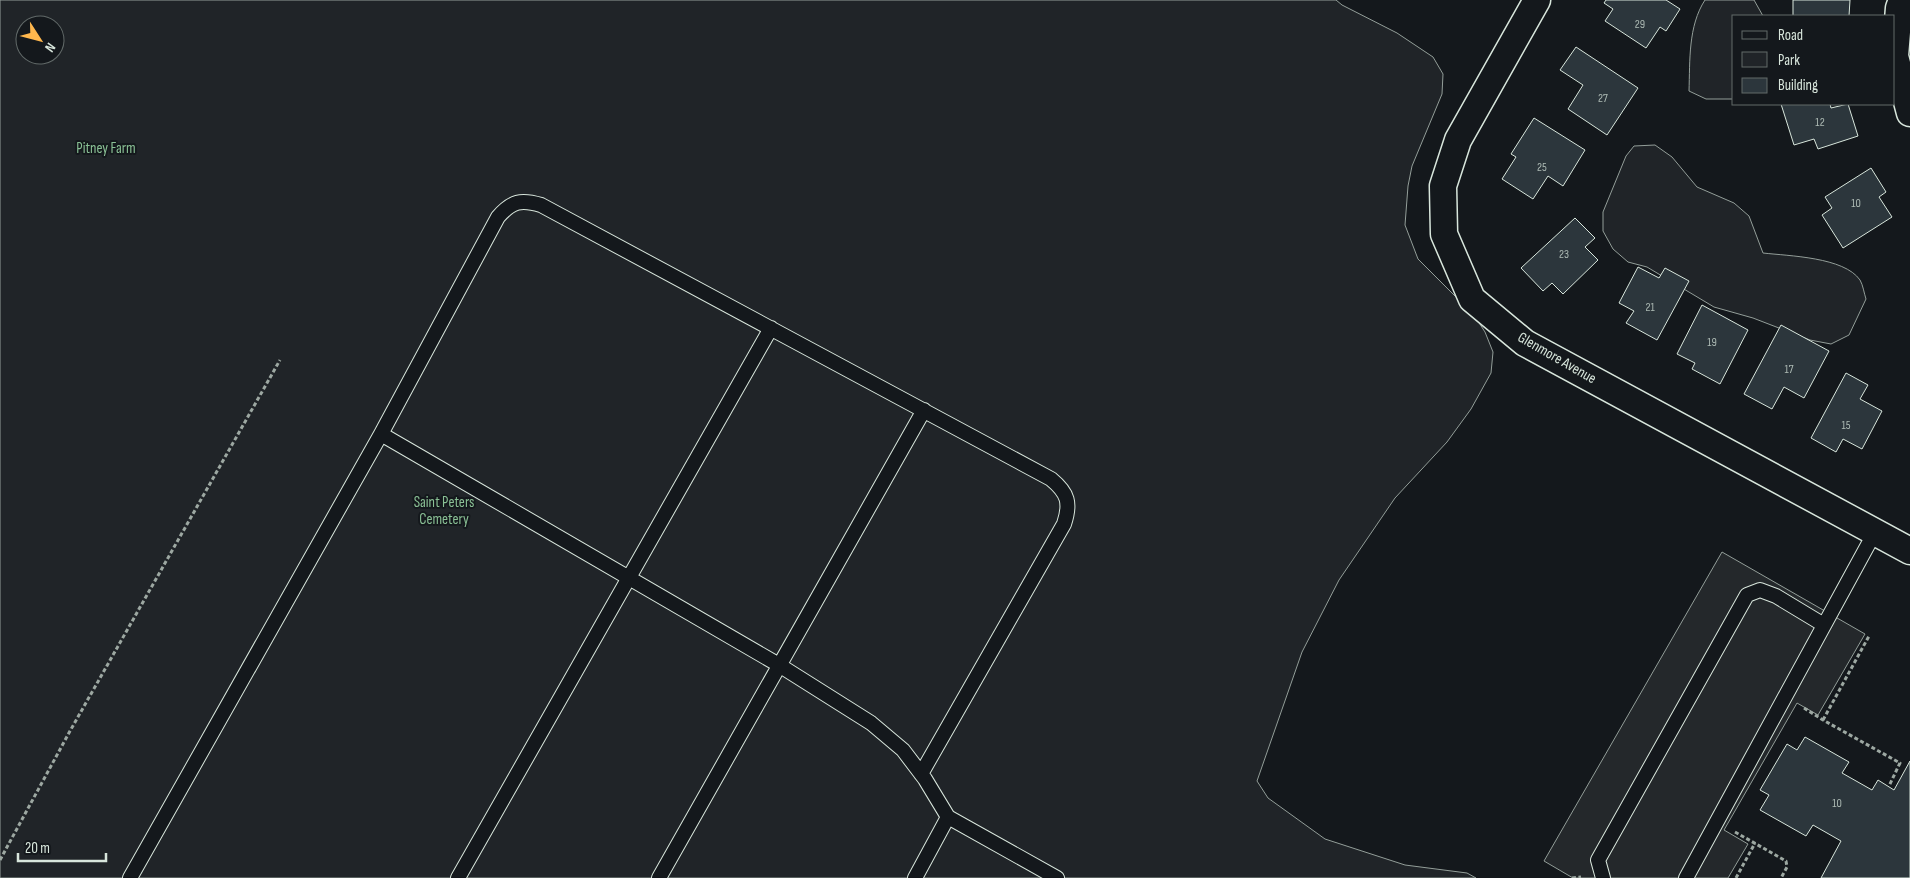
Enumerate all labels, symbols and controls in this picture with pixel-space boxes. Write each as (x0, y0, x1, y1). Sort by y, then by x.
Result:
north arrow (15, 15, 65, 65)
legend (1732, 15, 1895, 105)
house number: 29 (1635, 17, 1645, 32)
text: Road (1778, 26, 1803, 45)
text: N (41, 39, 59, 55)
text: Park (1778, 51, 1800, 70)
text: Building (1778, 76, 1818, 95)
house number: 27 (1598, 91, 1608, 106)
house number: 12 (1815, 115, 1825, 130)
park label: Pitney Farm (76, 139, 136, 158)
house number: 25 (1537, 160, 1547, 175)
house number: 10 (1851, 196, 1861, 211)
house number: 23 (1559, 247, 1569, 262)
house number: 21 (1645, 300, 1655, 315)
street label: Glenmore Avenue (1514, 328, 1600, 388)
house number: 19 (1707, 335, 1717, 350)
house number: 17 (1785, 362, 1794, 377)
house number: 15 (1841, 418, 1851, 433)
park label: Saint Peters Cemetery (414, 493, 474, 529)
house number: 10 (1832, 796, 1842, 811)
scale bar (18, 830, 105, 862)
text: 20 m (25, 839, 50, 858)

